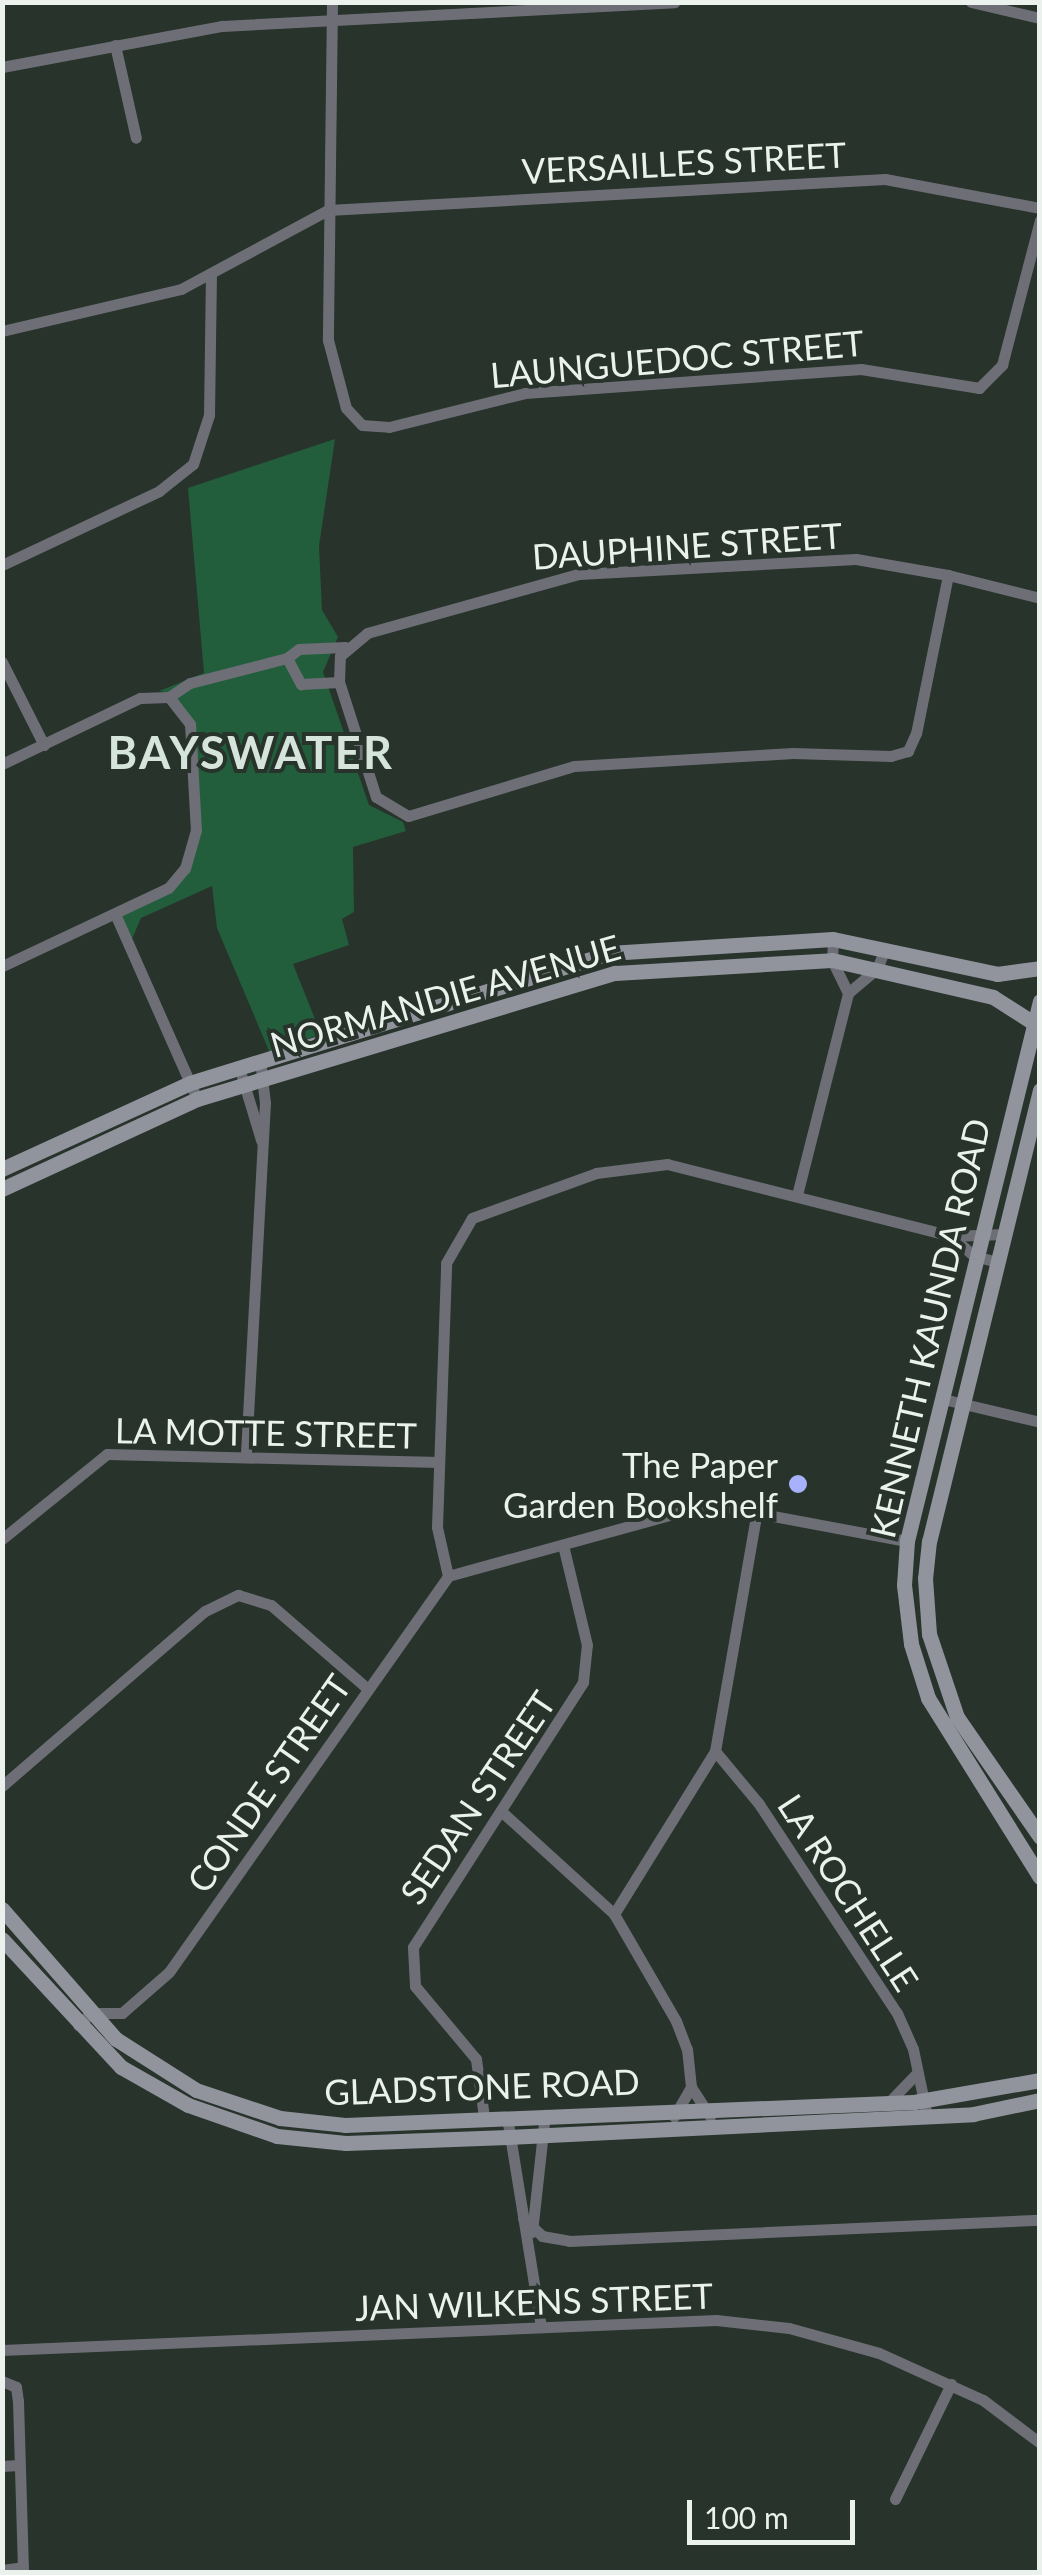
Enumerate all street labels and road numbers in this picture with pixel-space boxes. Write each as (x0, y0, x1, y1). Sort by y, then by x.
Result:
street label: VERSAILLES STREET (521, 133, 847, 191)
street label: LAUNGUEDOC STREET (489, 321, 865, 395)
street label: DAUPHINE STREET (530, 513, 844, 577)
street label: NORMANDIE AVENUE (264, 925, 626, 1065)
street label: KENNETH KAUNDA ROAD (860, 1114, 998, 1542)
street label: LA MOTTE STREET (114, 1408, 418, 1456)
street label: CONDE STREET (177, 1666, 359, 1900)
street label: SEDAN STREET (390, 1683, 564, 1911)
street label: LA ROCHELLE (770, 1785, 928, 1999)
street label: GLADSTONE ROAD (324, 2060, 640, 2112)
street label: JAN WILKENS STREET (354, 2274, 714, 2328)

